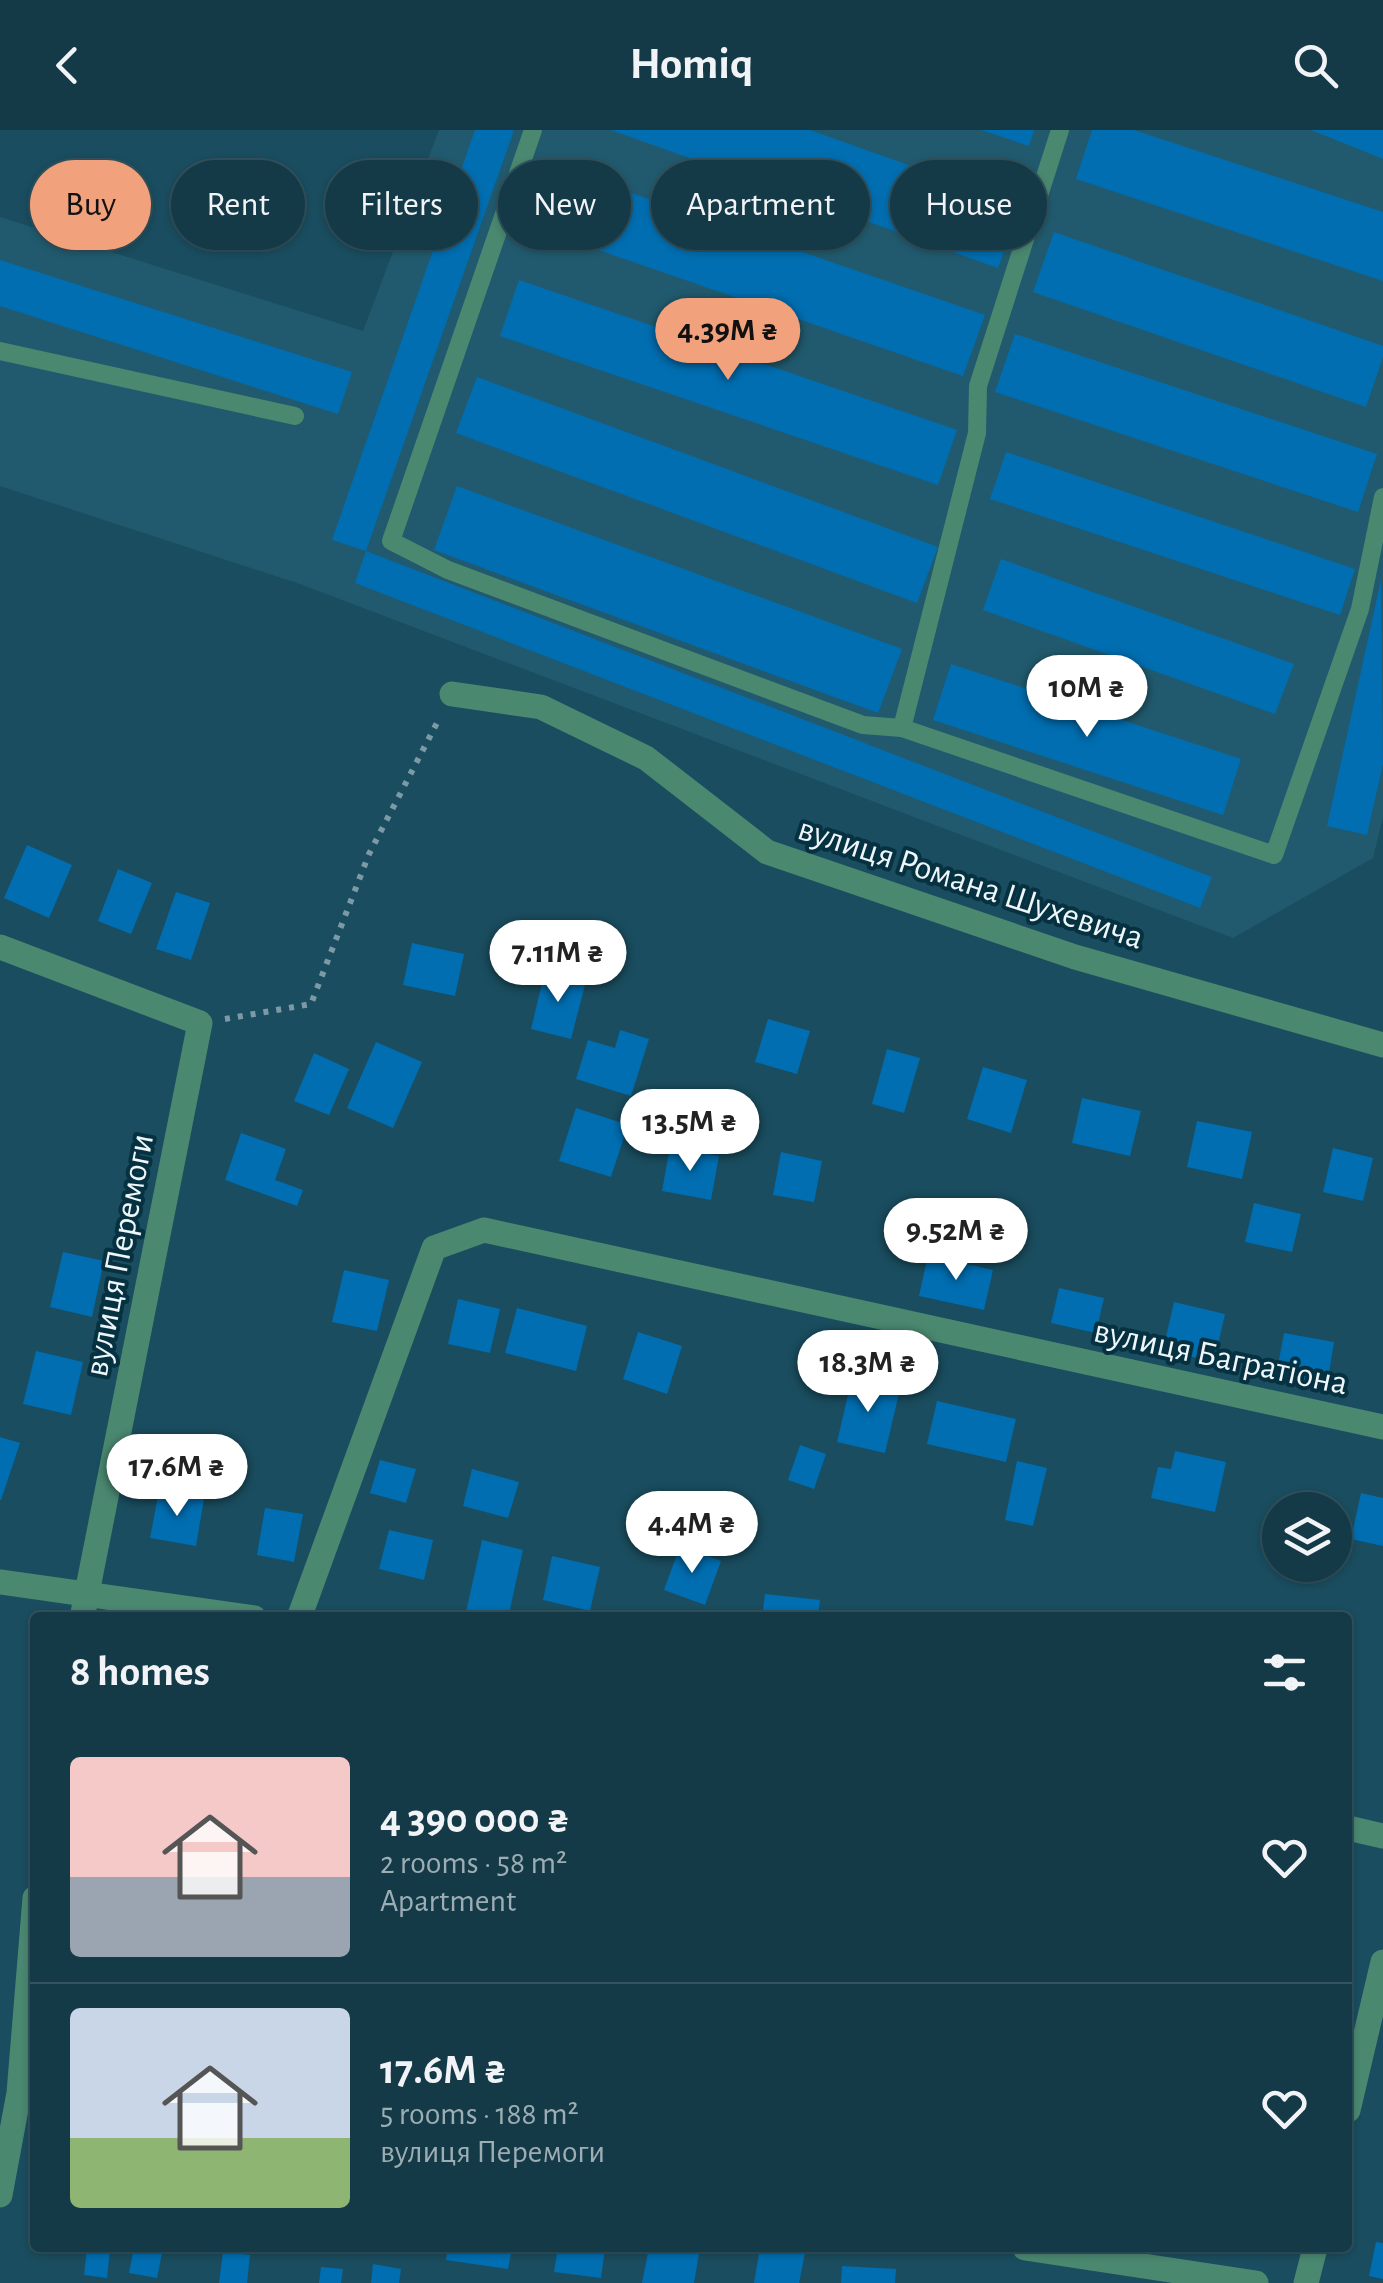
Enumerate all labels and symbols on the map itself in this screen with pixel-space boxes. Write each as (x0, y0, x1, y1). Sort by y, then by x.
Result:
pin: 4.39M ₴ (636, 298, 820, 383)
pin: 10M ₴ (1017, 655, 1157, 740)
street label: вулиця Романа Шухевича (794, 811, 1148, 956)
pin: 7.11M ₴ (466, 920, 650, 1005)
pin: 13.5M ₴ (598, 1089, 782, 1174)
street label: вулиця Перемоги (79, 1131, 160, 1380)
pin: 9.52M ₴ (864, 1198, 1048, 1283)
street label: вулиця Багратіона (1091, 1313, 1351, 1401)
pin: 18.3M ₴ (776, 1330, 960, 1415)
pin: 17.6M ₴ (85, 1434, 269, 1519)
pin: 4.4M ₴ (611, 1491, 773, 1576)

